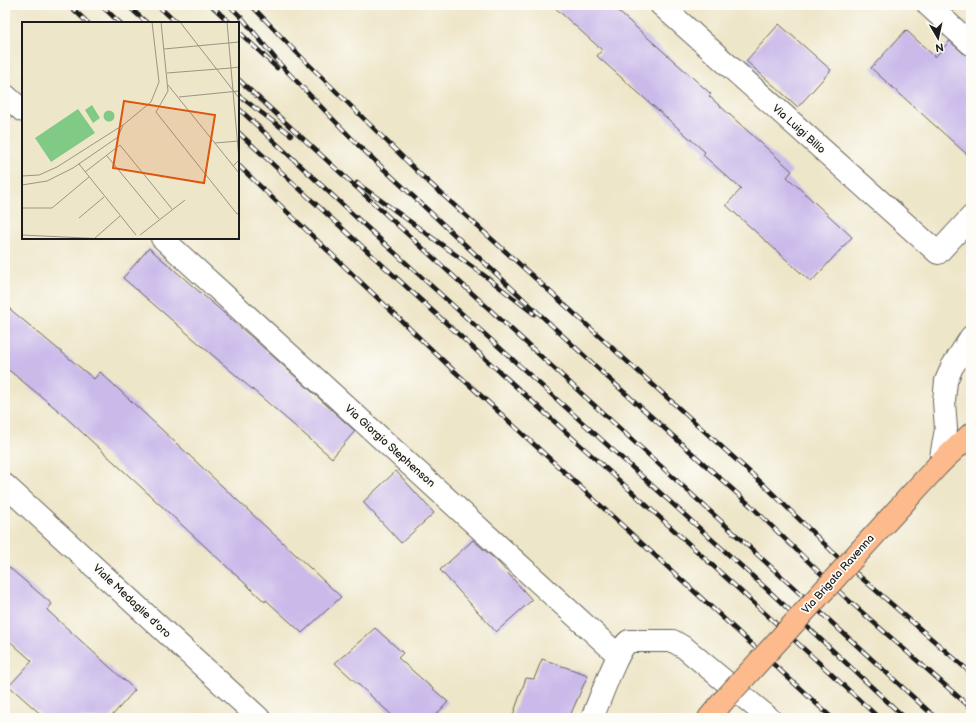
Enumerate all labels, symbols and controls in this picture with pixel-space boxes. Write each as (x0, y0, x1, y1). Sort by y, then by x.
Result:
north arrow (918, 18, 958, 58)
inset map (22, 22, 239, 239)
text: N (934, 40, 945, 54)
street label: Via Luigi Bilio (770, 102, 828, 156)
street label: Via Giorgio Stephenson (342, 402, 438, 490)
street label: Via Brigata Ravenna (799, 532, 877, 616)
street label: Viale Medaglie d'oro (90, 562, 174, 640)

